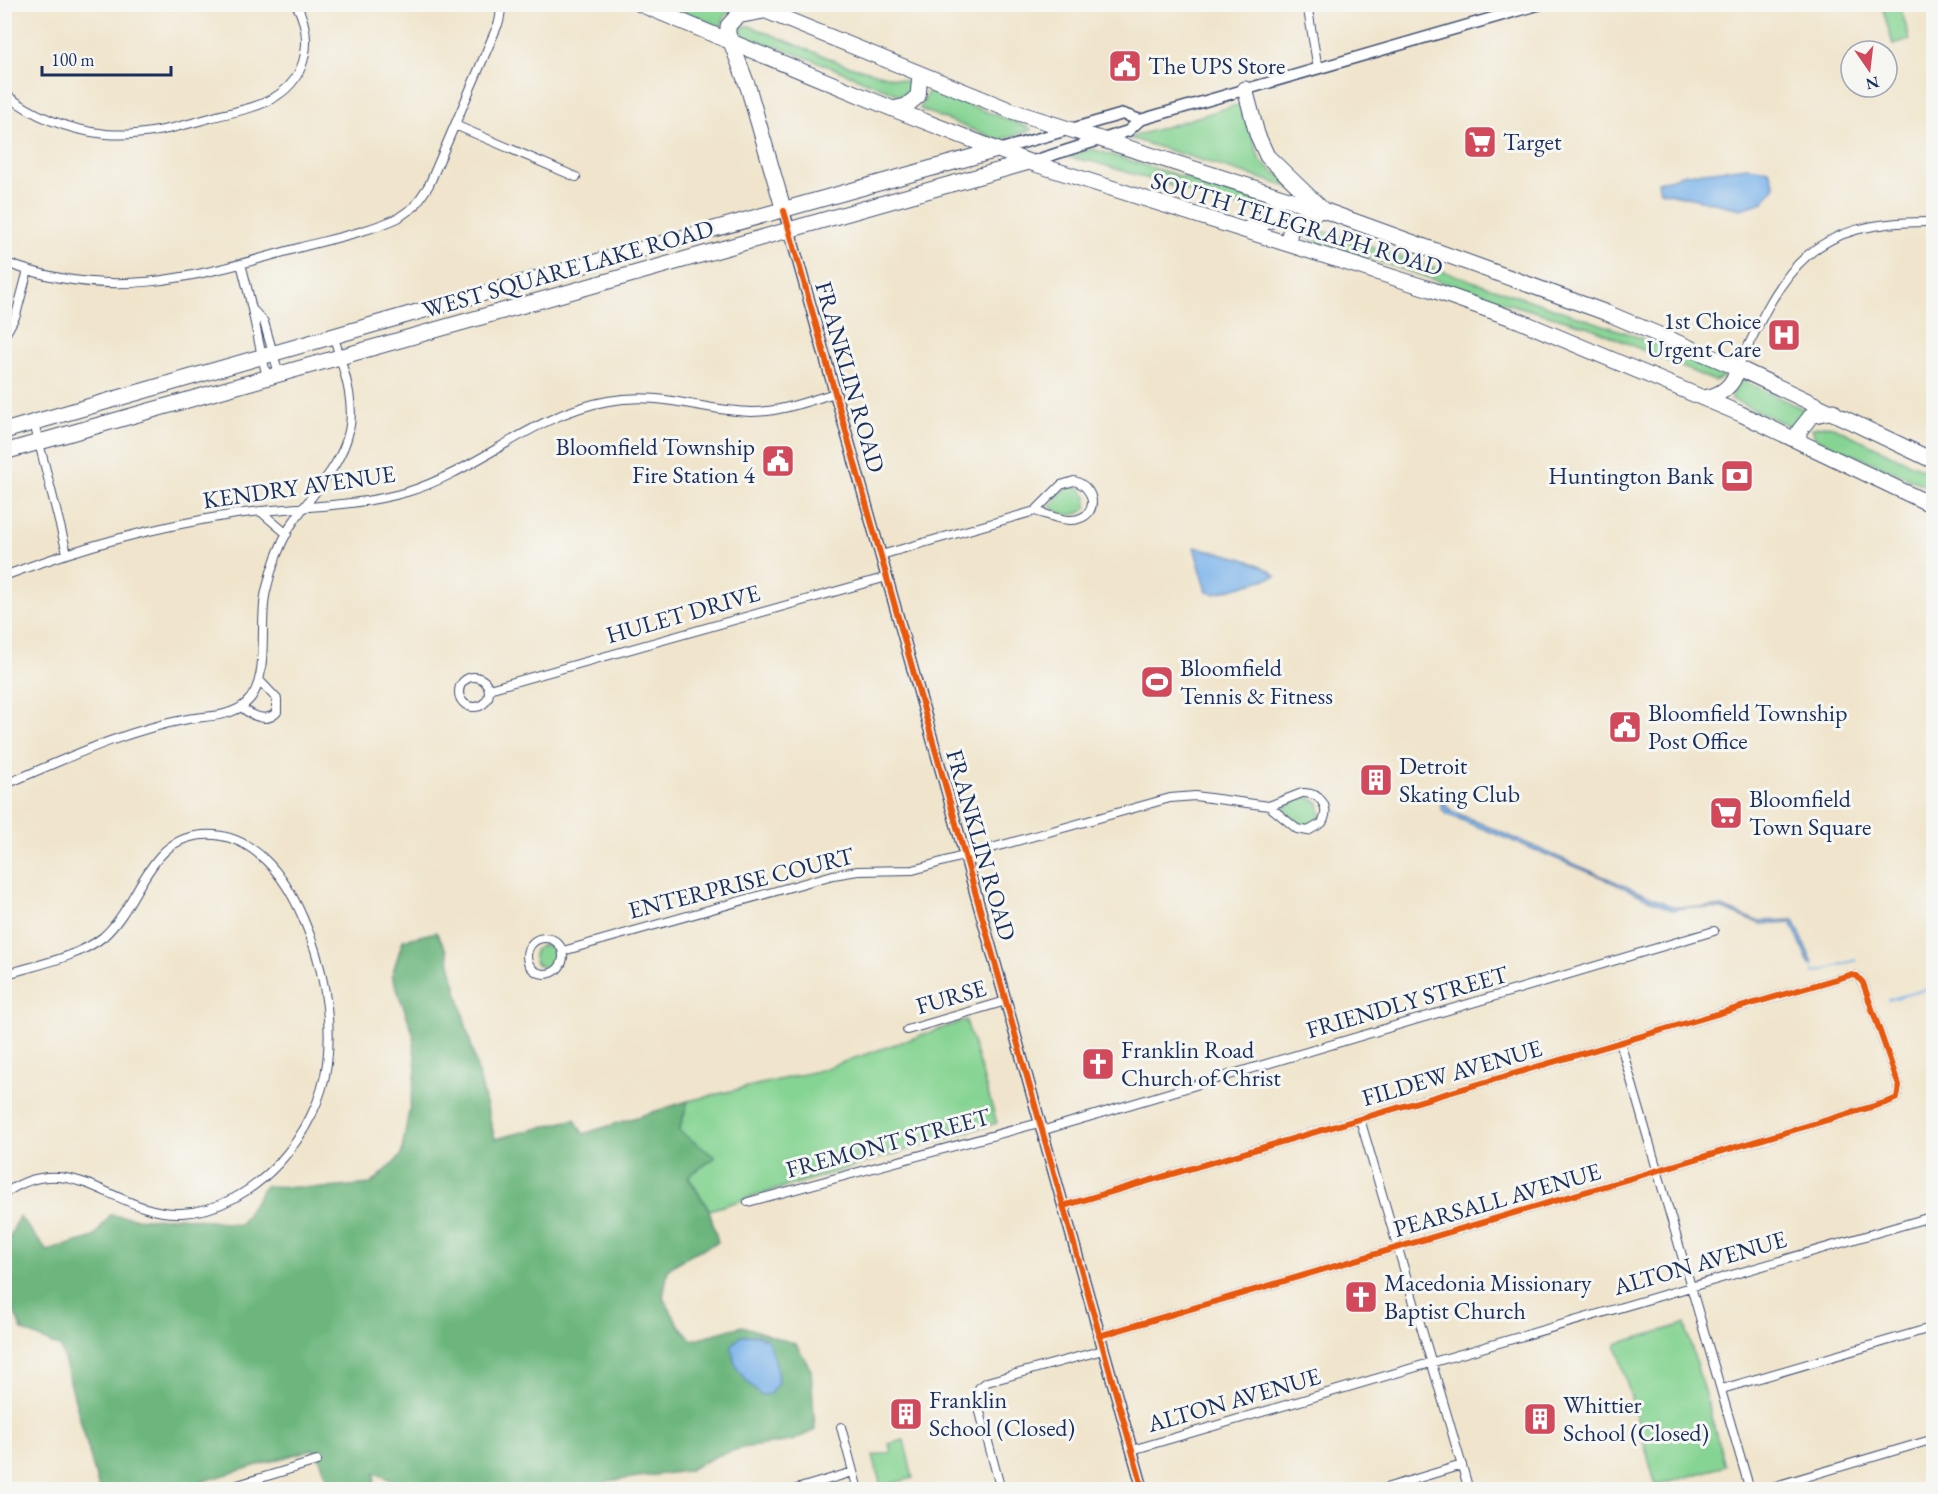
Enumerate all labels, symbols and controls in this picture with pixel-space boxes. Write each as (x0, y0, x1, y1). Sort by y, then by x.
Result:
scale bar (42, 39, 171, 77)
north arrow (1839, 39, 1899, 99)
text: 100 m (51, 48, 95, 71)
public building icon: The UPS Store (1107, 48, 1143, 84)
place label: The UPS Store (1148, 50, 1285, 81)
text: N (1864, 71, 1881, 95)
supermarket icon: Target (1462, 124, 1498, 160)
place label: Target (1503, 126, 1562, 157)
street label: SOUTH TELEGRAPH ROAD (1147, 164, 1447, 283)
street label: WEST SQUARE LAKE ROAD (419, 212, 717, 325)
street label: FRANKLIN ROAD (808, 278, 893, 476)
place label: 1st Choice Urgent Care (1646, 305, 1761, 364)
hospital icon: 1st Choice Urgent Care (1766, 317, 1802, 353)
place label: Bloomfield Township Fire Station 4 (556, 431, 755, 490)
public building icon: Bloomfield Township Fire Station 4 (760, 443, 796, 479)
street label: KENDRY AVENUE (201, 458, 397, 515)
bank icon: Huntington Bank (1719, 458, 1755, 494)
place label: Huntington Bank (1548, 460, 1715, 491)
street label: HULET DRIVE (602, 577, 763, 650)
place label: Bloomfield Tennis & Fitness (1180, 652, 1333, 711)
sports icon: Bloomfield Tennis & Fitness (1139, 664, 1175, 700)
place label: Bloomfield Township Post Office (1648, 697, 1847, 756)
public building icon: Bloomfield Township Post Office (1607, 709, 1643, 745)
street label: FRANKLIN ROAD (939, 746, 1024, 944)
place label: Detroit Skating Club (1399, 750, 1520, 809)
building icon: Detroit Skating Club (1358, 762, 1394, 798)
place label: Bloomfield Town Square (1749, 783, 1871, 842)
supermarket icon: Bloomfield Town Square (1708, 795, 1744, 831)
street label: ENTERPRISE COURT (625, 839, 858, 926)
street label: FRIENDLY STREET (1302, 958, 1512, 1045)
street label: FURSE (912, 972, 990, 1021)
street label: FILDEW AVENUE (1358, 1032, 1546, 1113)
place label: Franklin Road Church of Christ (1121, 1034, 1281, 1093)
church icon: Franklin Road Church of Christ (1080, 1046, 1116, 1082)
street label: FREMONT STREET (782, 1100, 994, 1185)
street label: PEARSALL AVENUE (1390, 1155, 1604, 1244)
street label: ALTON AVENUE (1609, 1223, 1790, 1302)
place label: Macedonia Missionary Baptist Church (1384, 1267, 1592, 1326)
church icon: Macedonia Missionary Baptist Church (1343, 1279, 1379, 1315)
street label: ALTON AVENUE (1143, 1360, 1324, 1439)
place label: Franklin School (Closed) (929, 1384, 1075, 1443)
place label: Whittier School (Closed) (1563, 1389, 1709, 1448)
building icon: Franklin School (Closed) (888, 1396, 924, 1432)
building icon: Whittier School (Closed) (1522, 1401, 1558, 1437)

